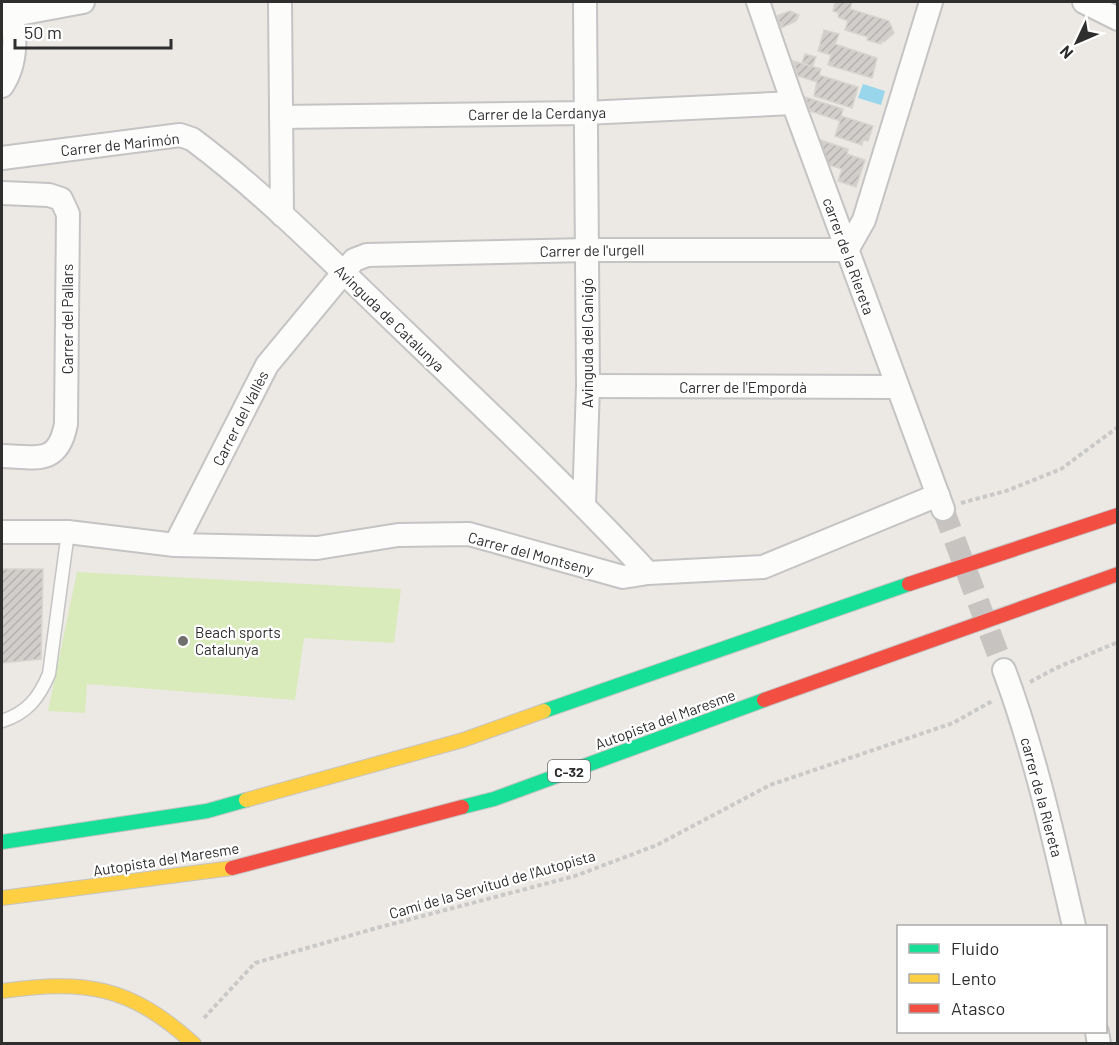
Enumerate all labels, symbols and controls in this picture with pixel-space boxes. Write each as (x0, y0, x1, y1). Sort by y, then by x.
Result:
scale bar (15, 12, 171, 50)
north arrow (1047, 12, 1107, 72)
text: 50 m (24, 21, 62, 43)
text: N (1055, 42, 1076, 63)
street label: Carrer de la Cerdanya (468, 103, 606, 123)
street label: Carrer de Marimón (60, 129, 180, 159)
street label: carrer de la Riereta (819, 195, 879, 317)
street label: Carrer de l'urgell (539, 240, 645, 260)
street label: Avinguda de Catalunya (331, 261, 449, 375)
street label: Carrer del Pallars (58, 264, 76, 374)
street label: Avinguda del Canigó (578, 278, 596, 408)
street label: Carrer del Vallès (208, 367, 272, 469)
street label: Carrer de l'Empordà (679, 378, 807, 396)
street label: Carrer del Montseny (466, 528, 596, 578)
place label: Beach sports Catalunya (195, 623, 281, 658)
marker: Beach sports Catalunya (176, 634, 190, 648)
street label: Autopista del Maresme (592, 685, 738, 753)
street label: carrer de la Riereta (1017, 735, 1067, 859)
road number: C-32 (548, 760, 590, 782)
street label: Autopista del Maresme (92, 839, 240, 879)
street label: Camí de la Servitud de l'Autopista (387, 846, 597, 922)
legend (897, 925, 1107, 1033)
text: Fluido (951, 937, 999, 959)
text: Lento (951, 967, 997, 989)
text: Atasco (951, 997, 1005, 1019)

